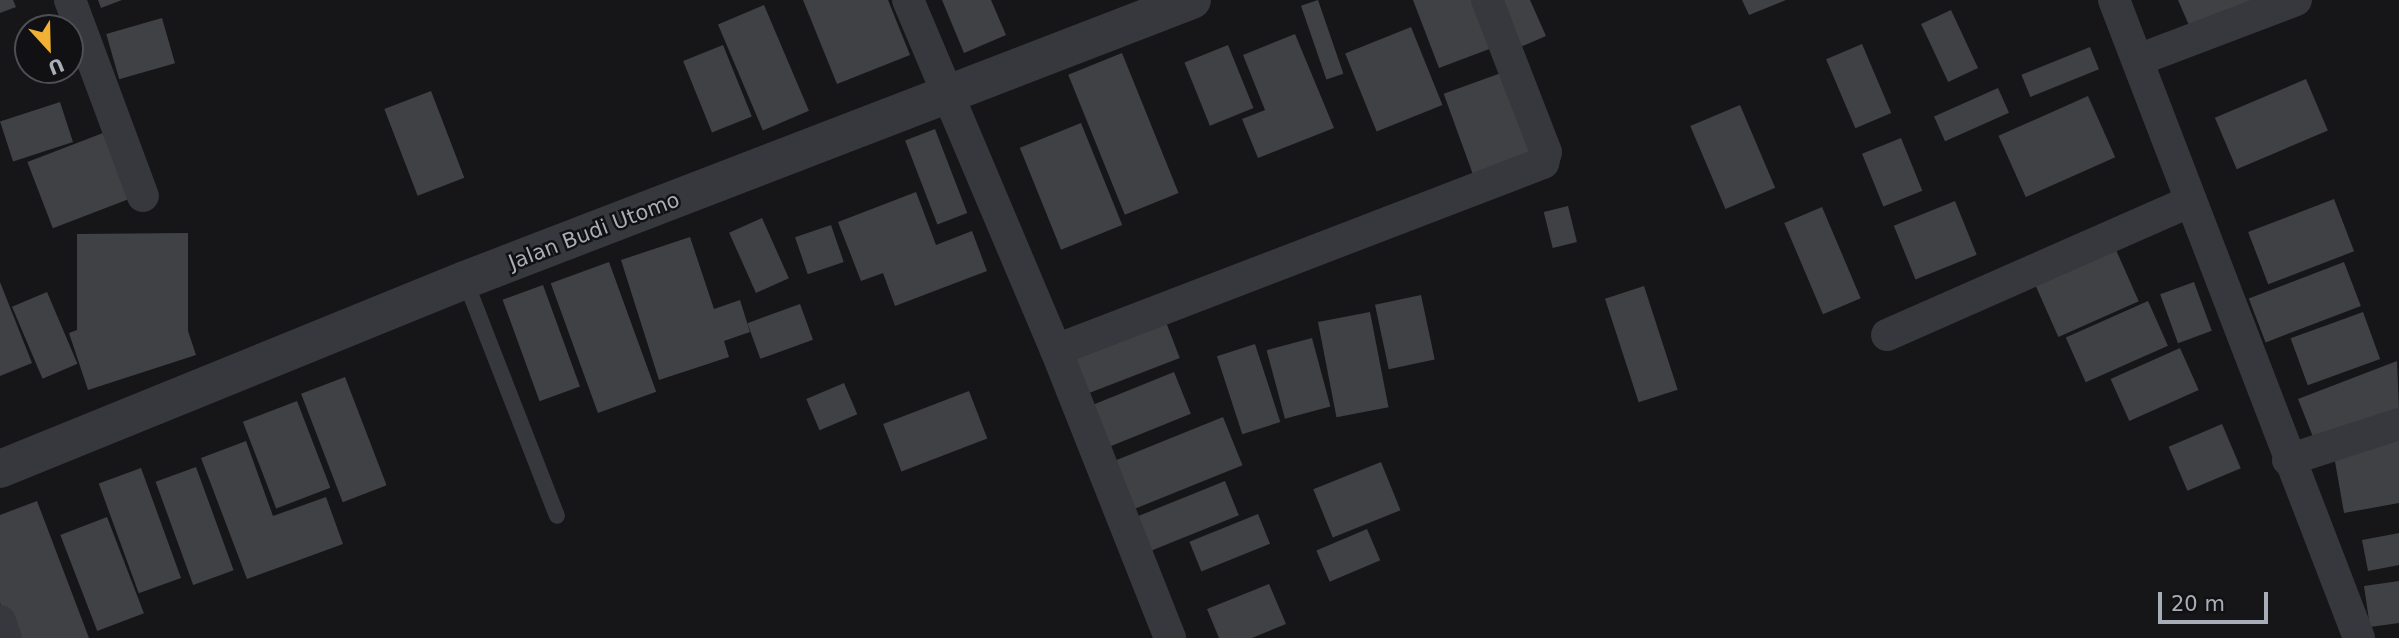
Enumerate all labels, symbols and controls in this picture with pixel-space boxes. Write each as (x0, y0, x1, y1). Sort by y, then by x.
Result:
north arrow (14, 14, 84, 84)
text: U (45, 54, 67, 80)
street label: Jalan Budi Utomo (505, 187, 683, 275)
scale bar (2161, 578, 2271, 622)
text: 20 m (2171, 592, 2225, 616)

